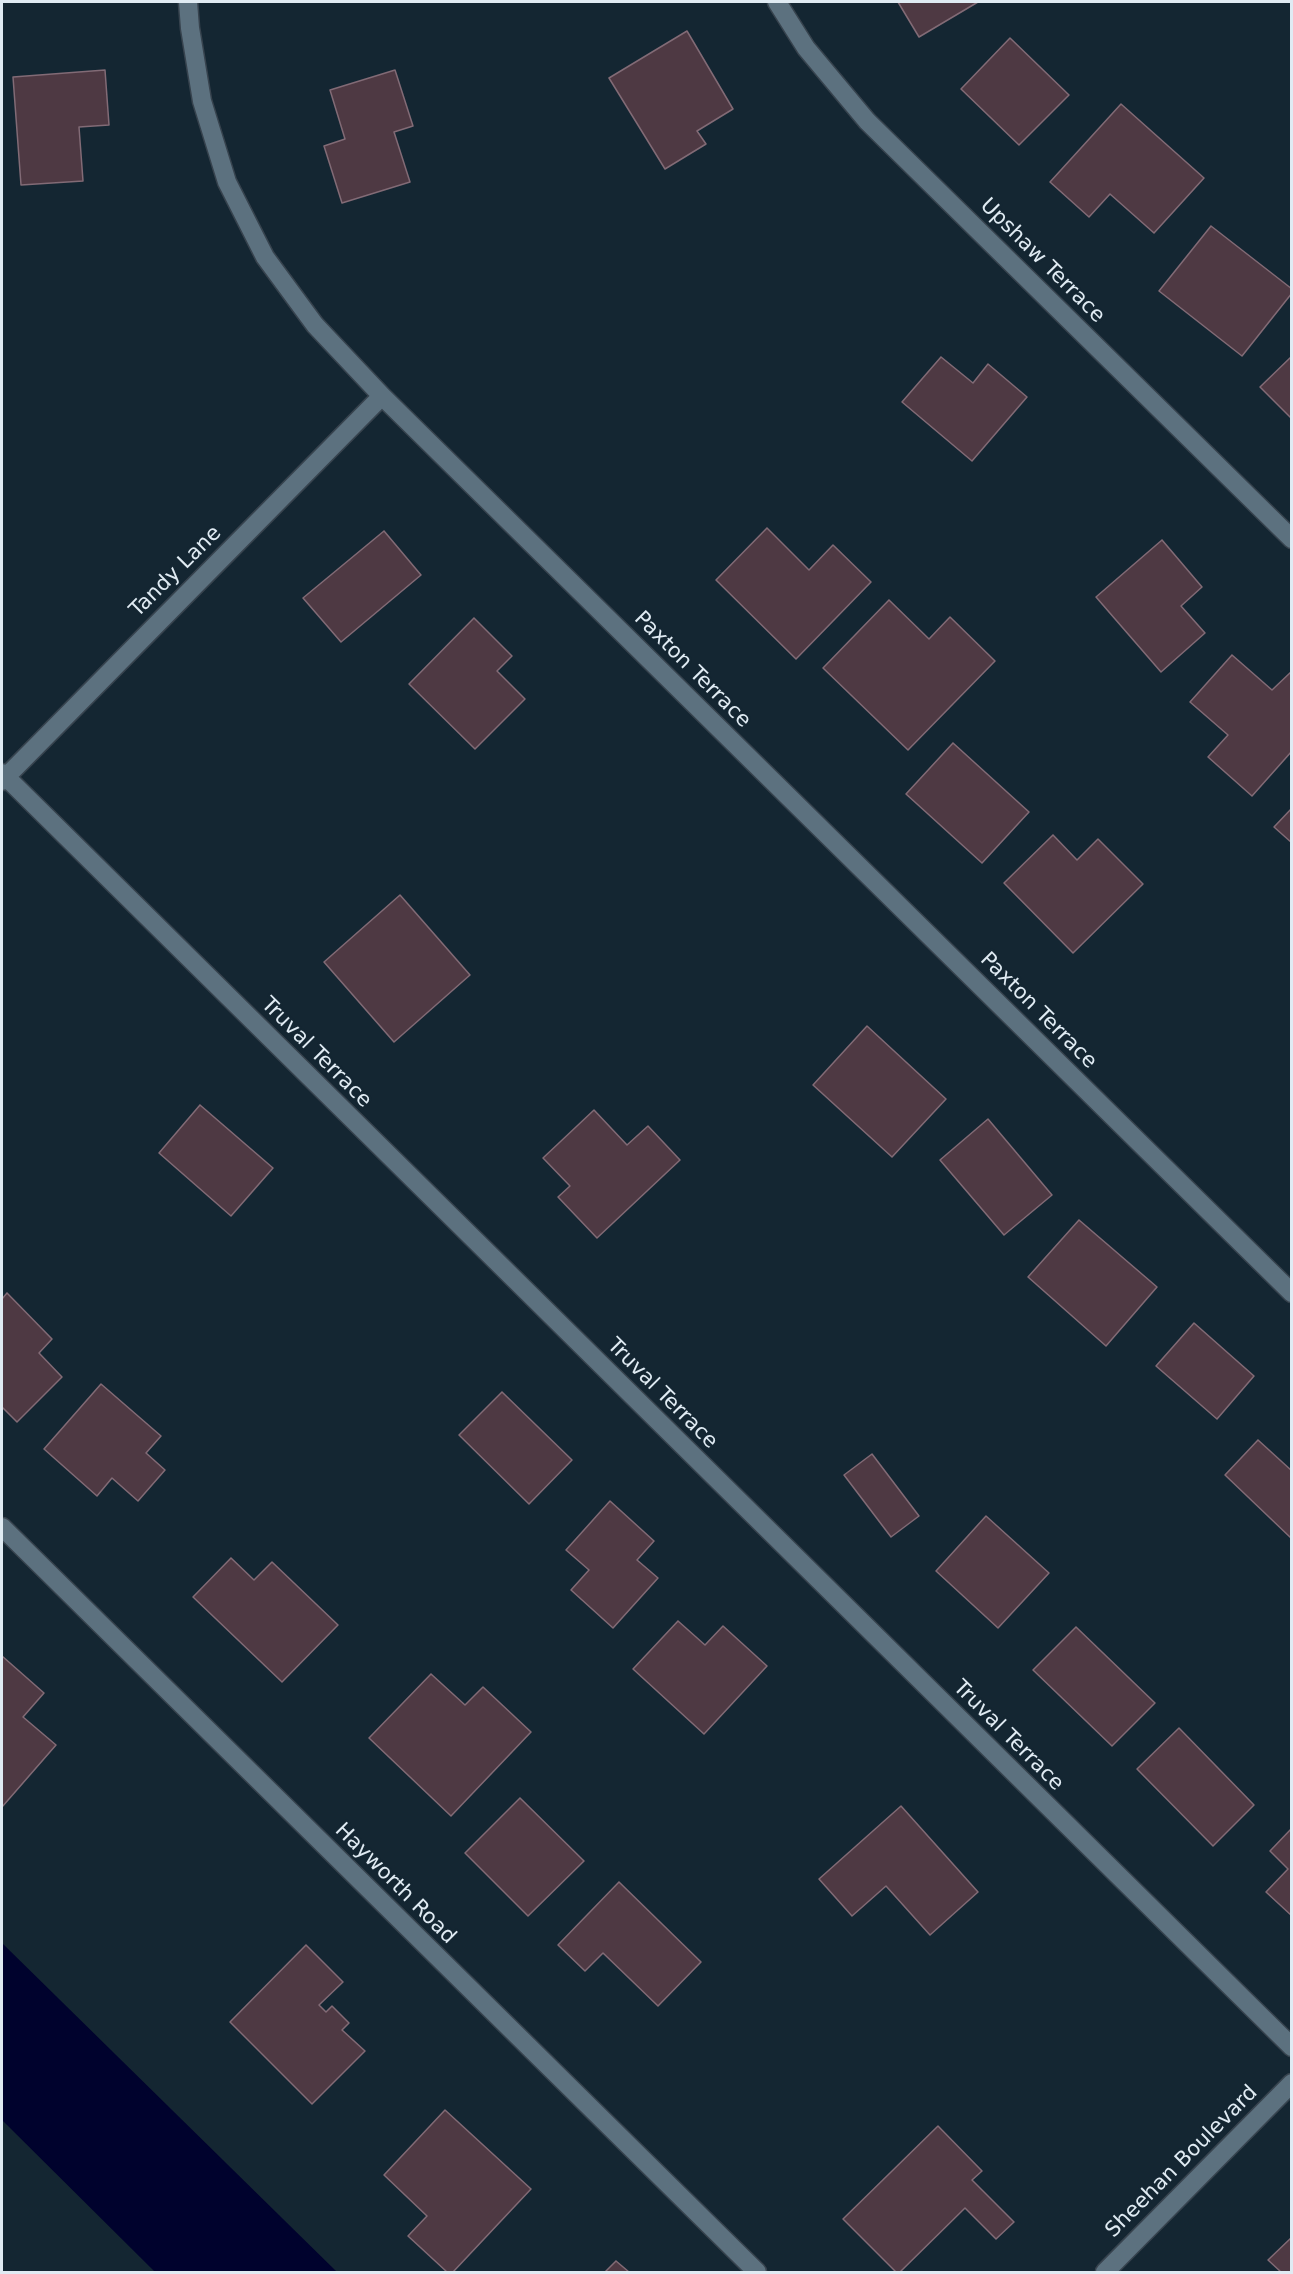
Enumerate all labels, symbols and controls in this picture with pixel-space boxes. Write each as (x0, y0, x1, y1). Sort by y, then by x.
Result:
street label: Upshaw Terrace (974, 193, 1110, 329)
street label: Tandy Lane (125, 521, 227, 623)
street label: Paxton Terrace (628, 606, 756, 734)
street label: Paxton Terrace (974, 947, 1102, 1075)
street label: Truval Terrace (256, 993, 376, 1113)
street label: Truval Terrace (602, 1334, 722, 1454)
street label: Truval Terrace (948, 1676, 1068, 1796)
street label: Hayworth Road (329, 1818, 461, 1950)
street label: Sheehan Boulevard (1101, 2081, 1263, 2243)

